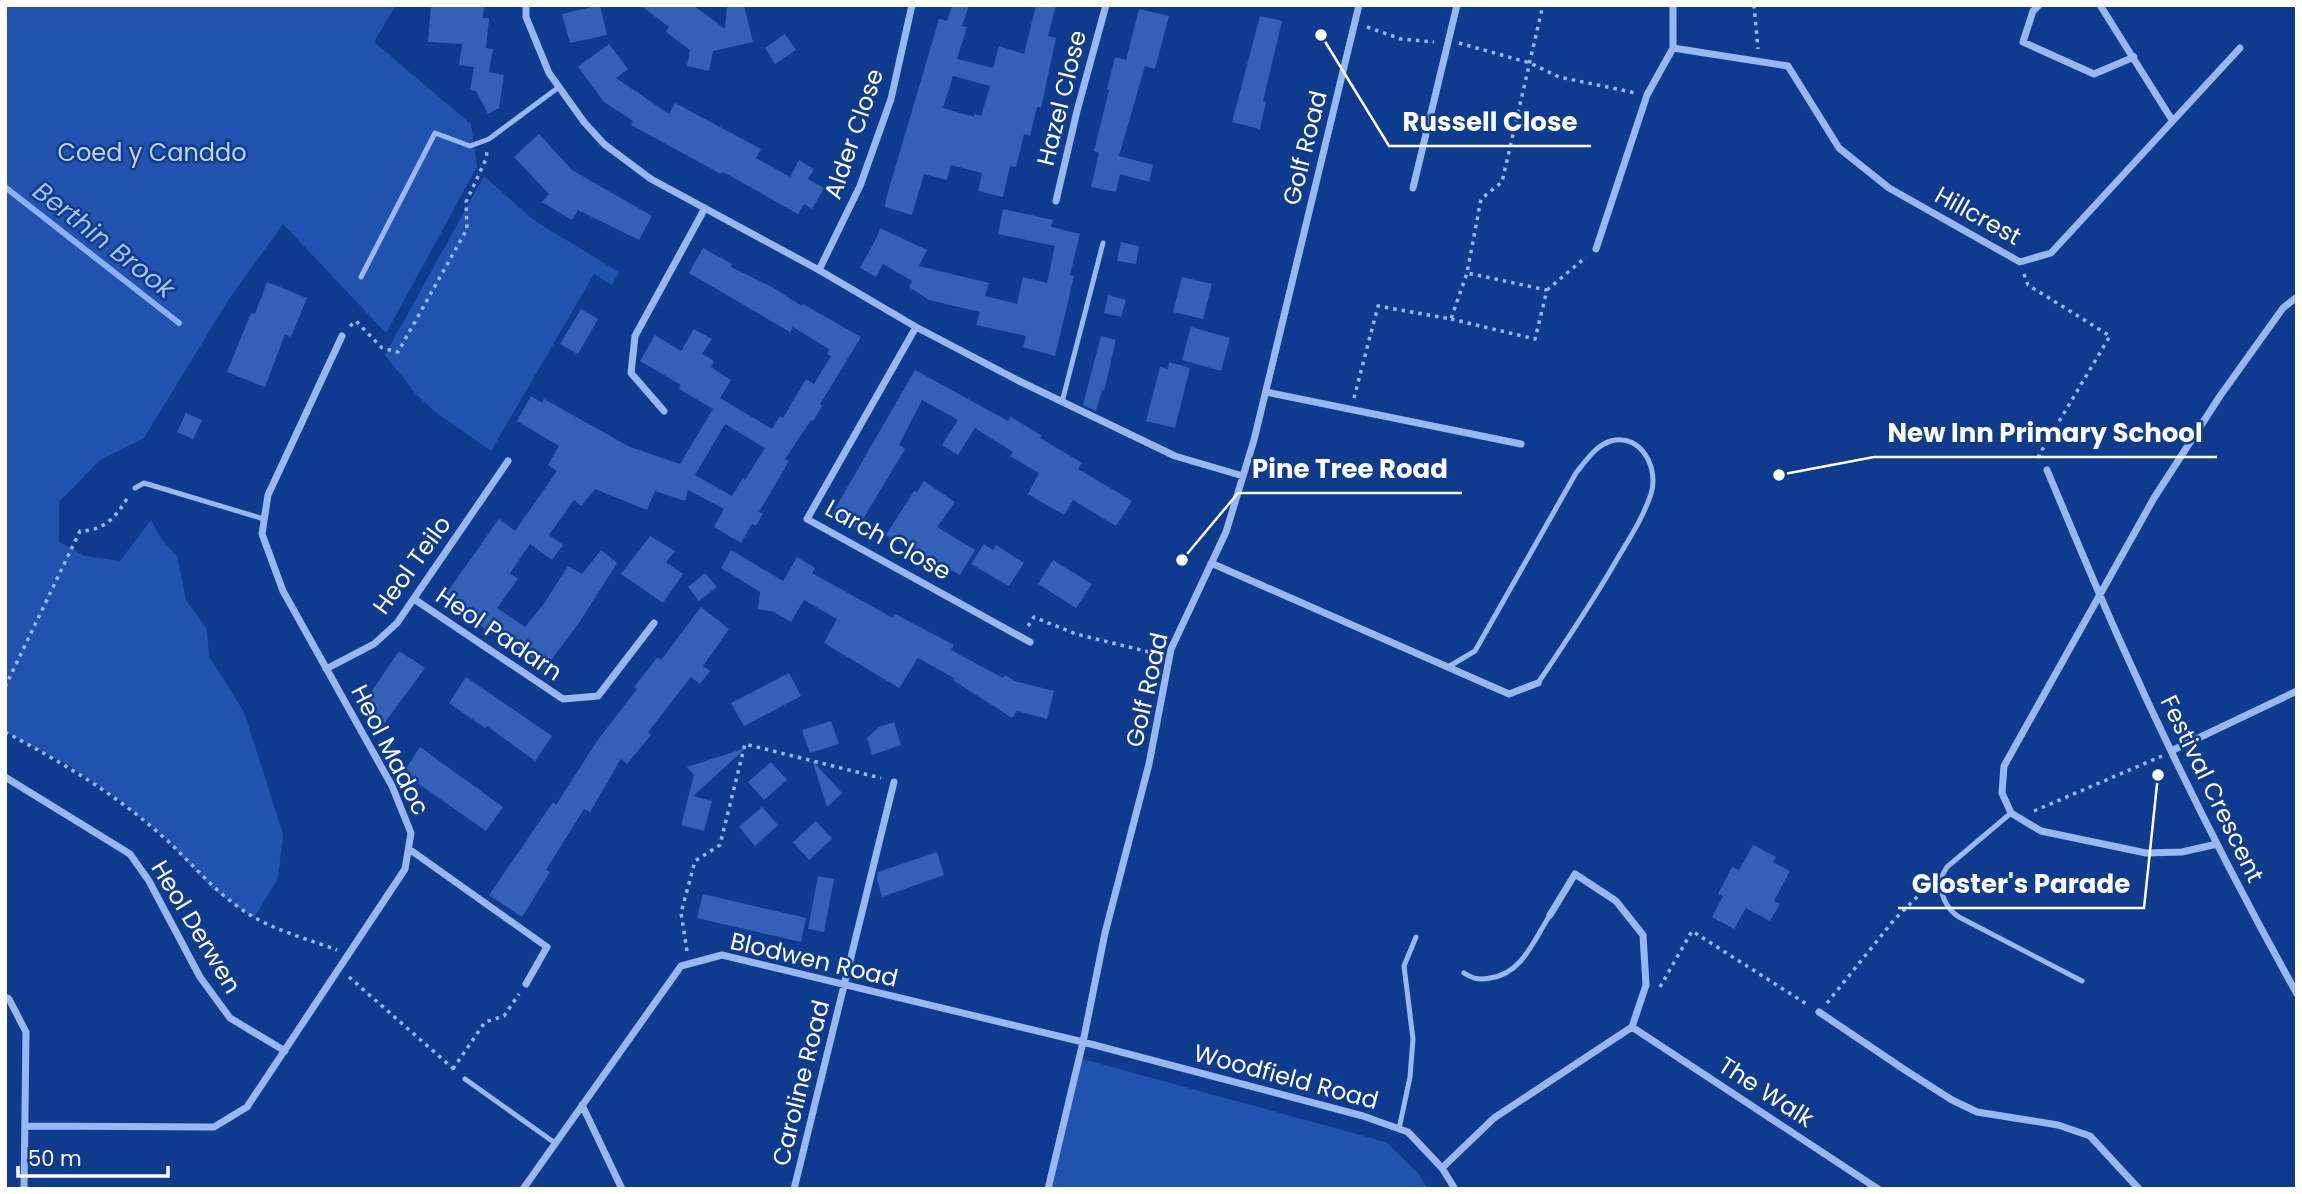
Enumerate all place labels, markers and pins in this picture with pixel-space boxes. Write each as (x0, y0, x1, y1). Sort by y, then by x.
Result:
callout: Russell Close (1389, 99, 1591, 146)
callout: New Inn Primary School (1874, 410, 2217, 457)
callout: Pine Tree Road (1238, 446, 1462, 493)
callout: Gloster's Parade (1898, 861, 2144, 908)

